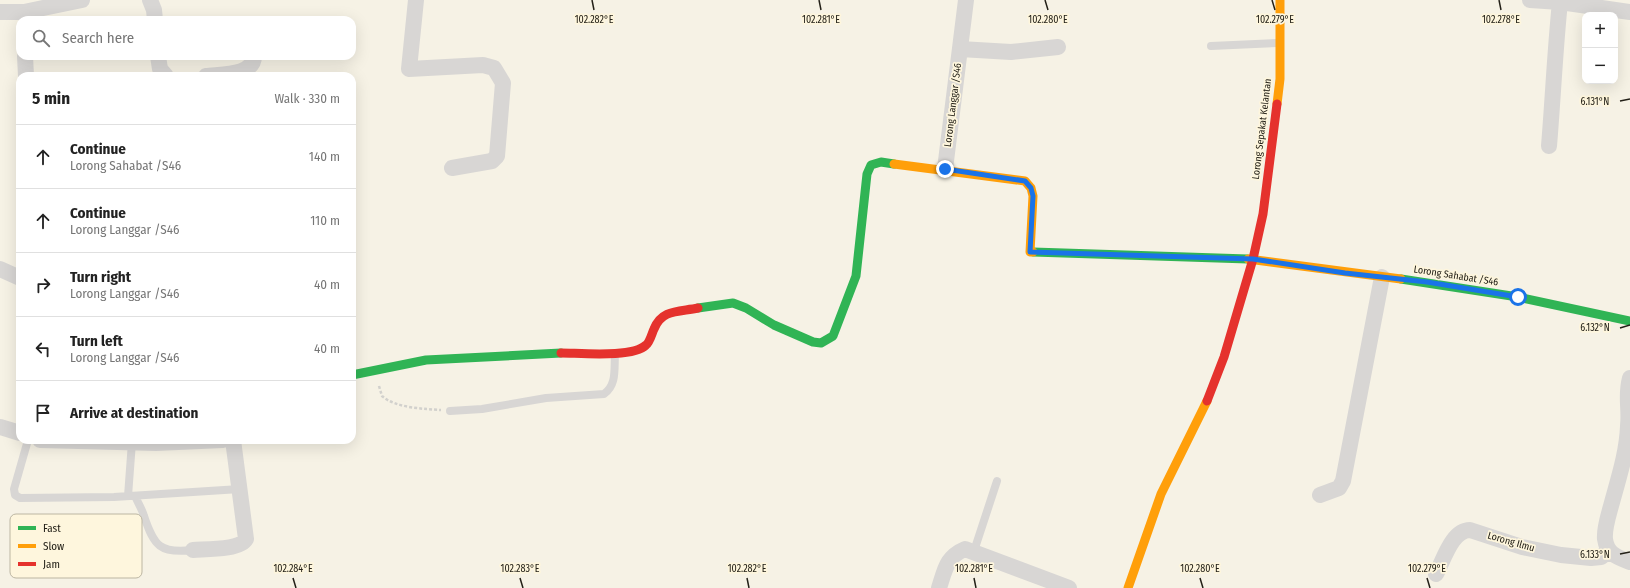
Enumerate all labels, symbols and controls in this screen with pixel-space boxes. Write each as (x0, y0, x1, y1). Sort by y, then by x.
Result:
map controls (1582, 12, 1618, 84)
button: + (1582, 12, 1618, 48)
text: 102.282°E (575, 14, 614, 26)
text: 102.281°E (802, 14, 840, 26)
text: 102.280°E (1028, 14, 1068, 26)
text: 102.279°E (1256, 14, 1294, 26)
text: 102.278°E (1482, 14, 1520, 26)
search box (16, 16, 356, 60)
icon: search (30, 27, 52, 49)
text: Search here (62, 29, 134, 47)
button: − (1582, 48, 1618, 84)
street label: Lorong Langgar /S46 (942, 62, 964, 148)
street label: Lorong Sepakat Kelantan (1250, 78, 1274, 180)
text: 5 min (32, 88, 70, 109)
text: Walk · 330 m (275, 91, 340, 106)
text: 6.131°N (1581, 96, 1609, 108)
text: Continue (70, 140, 126, 158)
icon: ahead (32, 146, 54, 168)
text: 140 m (309, 149, 340, 164)
text: Lorong Sahabat /S46 (70, 158, 181, 173)
route end (936, 160, 954, 178)
text: Continue (70, 204, 126, 222)
icon: ahead (32, 210, 54, 232)
text: 110 m (310, 213, 340, 228)
text: Lorong Langgar /S46 (70, 222, 179, 237)
street label: Lorong Sahabat /S46 (1413, 263, 1499, 289)
text: Turn right (70, 268, 131, 286)
icon: right (32, 274, 54, 296)
text: 40 m (314, 277, 340, 292)
text: Lorong Langgar /S46 (70, 286, 179, 301)
route start (1509, 288, 1527, 306)
text: 6.132°N (1580, 322, 1610, 334)
text: Turn left (70, 332, 123, 350)
icon: left (32, 338, 54, 360)
text: 40 m (314, 341, 340, 356)
text: Lorong Langgar /S46 (70, 350, 179, 365)
icon: arrive (32, 402, 54, 424)
text: Arrive at destination (70, 404, 198, 422)
legend (10, 514, 142, 578)
text: Fast (43, 522, 61, 535)
street label: Lorong Ilmu (1486, 530, 1536, 554)
text: Slow (43, 540, 64, 553)
text: 6.133°N (1580, 549, 1610, 561)
text: Jam (43, 558, 60, 571)
text: 102.284°E (273, 563, 313, 575)
text: 102.283°E (501, 563, 540, 575)
text: 102.282°E (728, 563, 767, 575)
text: 102.281°E (955, 563, 993, 575)
text: 102.280°E (1180, 563, 1220, 575)
text: 102.279°E (1408, 563, 1446, 575)

